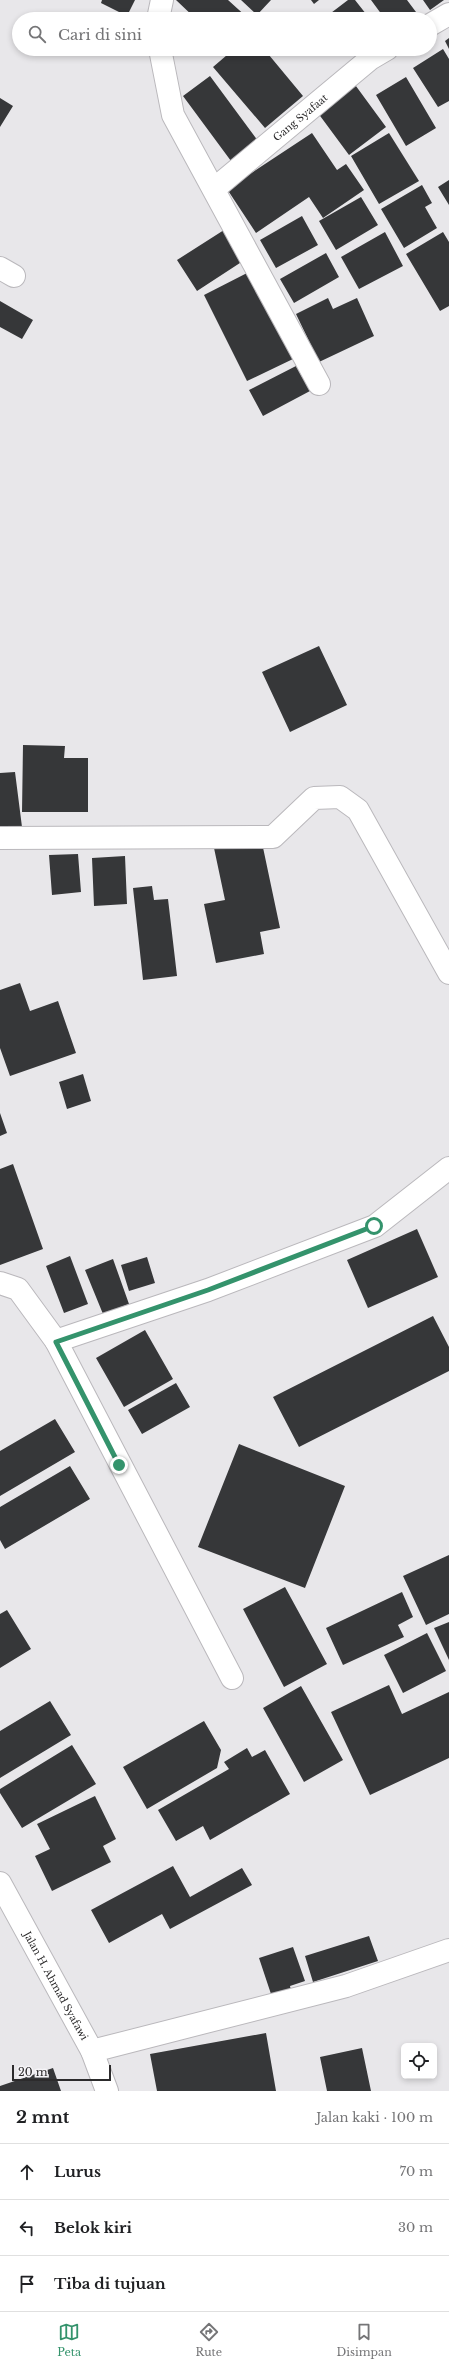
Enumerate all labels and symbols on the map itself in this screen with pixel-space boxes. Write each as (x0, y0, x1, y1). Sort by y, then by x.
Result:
street label: Gang Syafaat (270, 91, 330, 144)
route start (365, 1217, 383, 1235)
route end (110, 1456, 128, 1474)
street label: Jalan H. Ahmad Syafawi (20, 1927, 92, 2043)
scale bar (12, 2063, 111, 2082)

